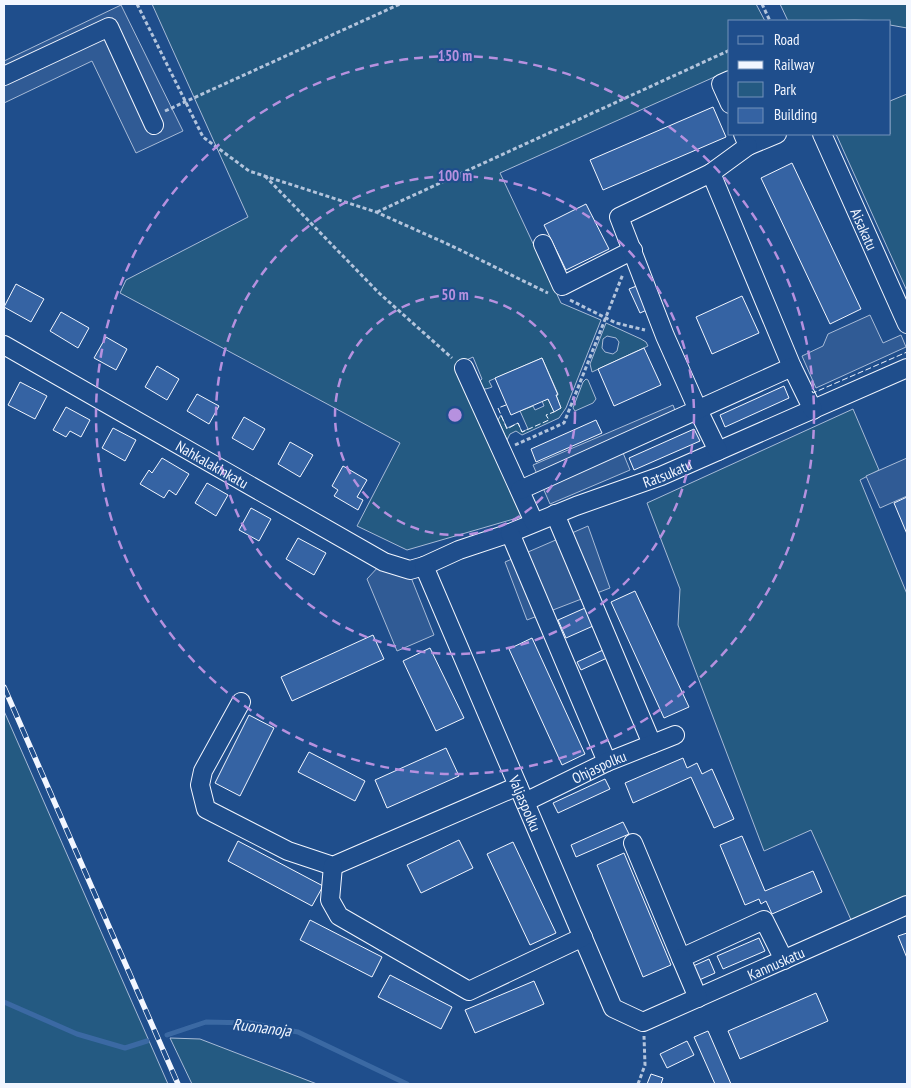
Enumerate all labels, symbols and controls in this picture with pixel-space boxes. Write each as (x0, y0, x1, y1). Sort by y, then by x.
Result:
legend (728, 20, 891, 135)
text: Road (774, 30, 800, 49)
text: 150 m (438, 46, 472, 65)
text: Railway (774, 55, 815, 74)
text: Park (774, 80, 796, 99)
text: Building (774, 105, 817, 124)
text: 100 m (438, 166, 472, 185)
street label: Aisakatu (847, 205, 882, 253)
text: 50 m (441, 285, 469, 304)
centre of rings (446, 406, 464, 424)
street label: Nahkalakinkatu (173, 436, 252, 492)
street label: Ratsukatu (640, 454, 695, 491)
street label: Ohjaspolku (568, 746, 629, 787)
street label: Valjaspolku (505, 771, 546, 834)
street label: Kannuskatu (744, 942, 807, 984)
water label: Ruonanoja (232, 1013, 294, 1041)

